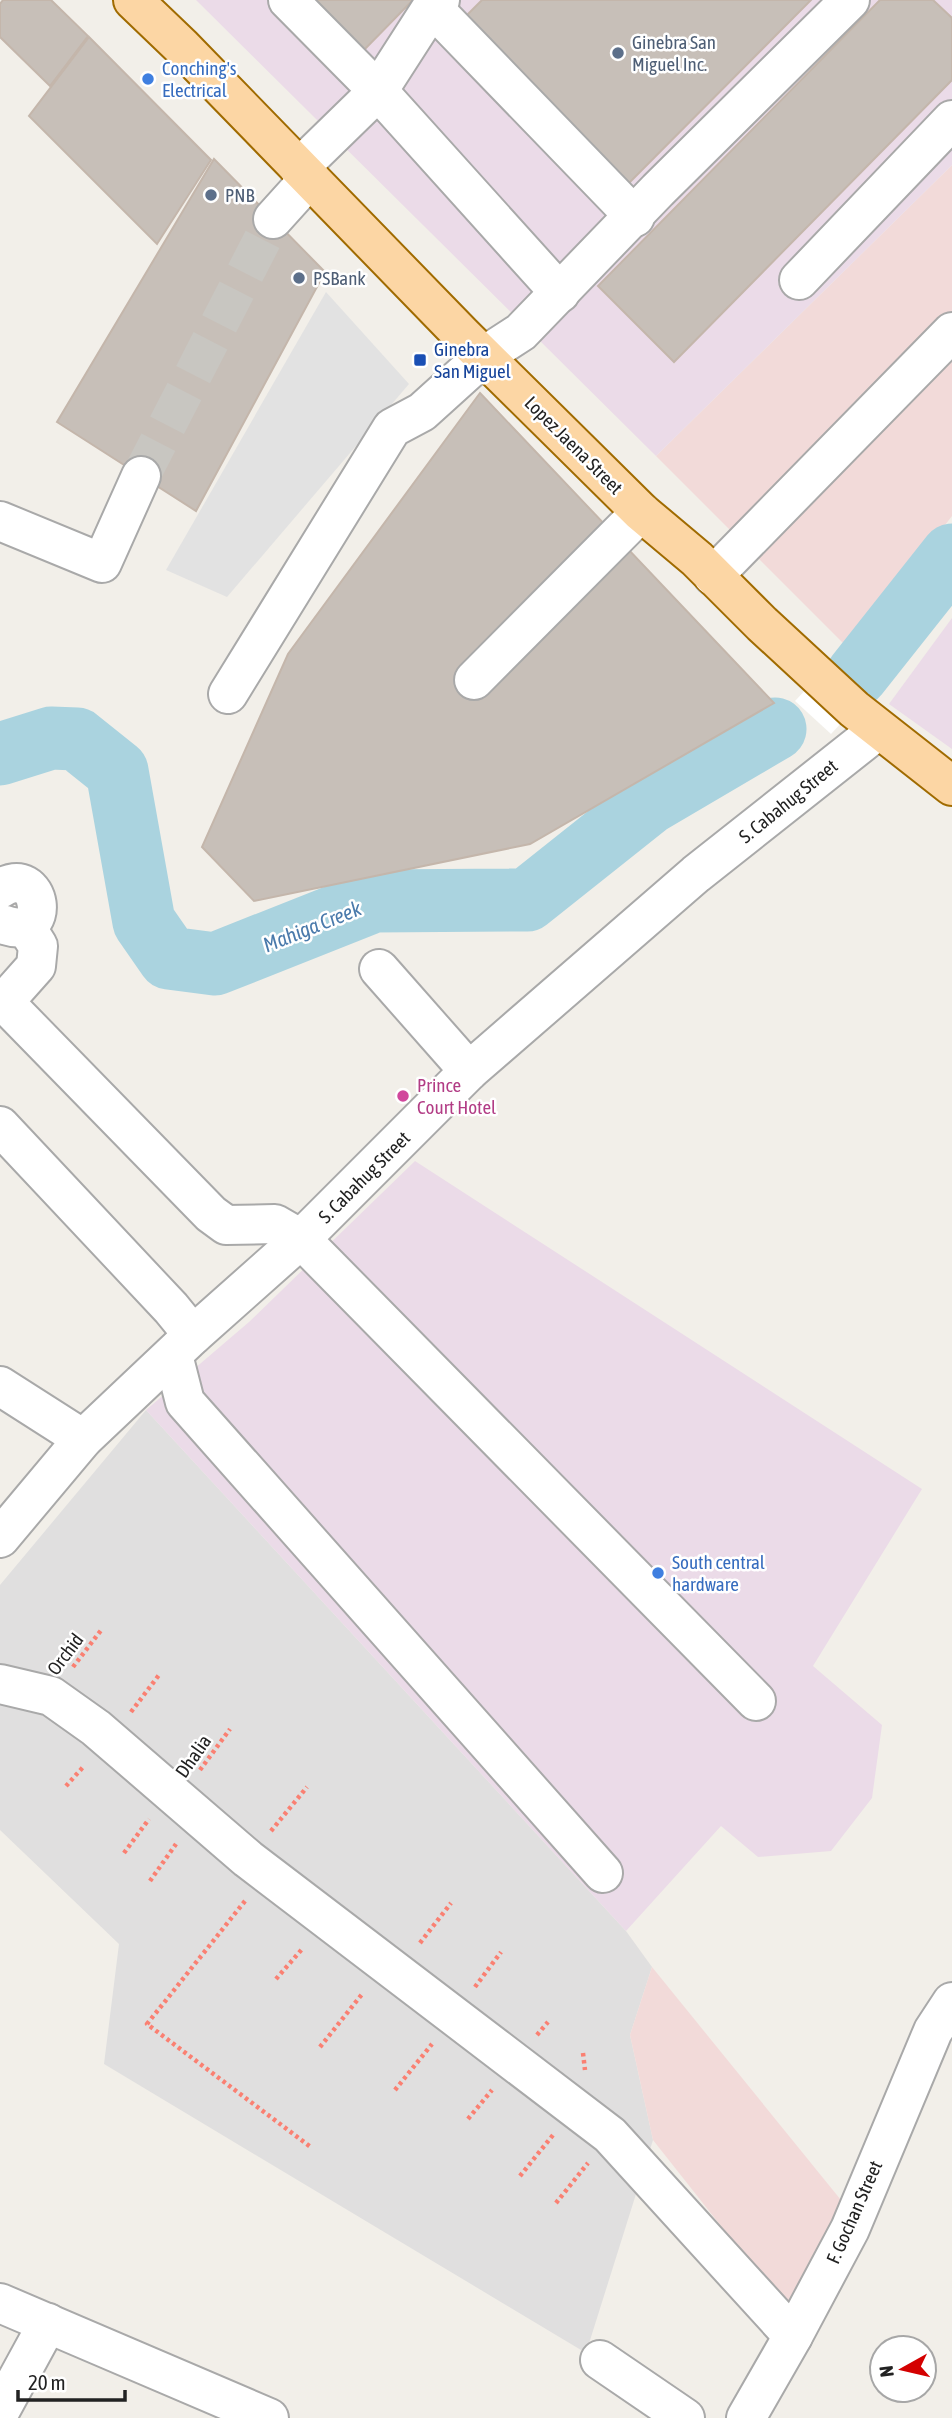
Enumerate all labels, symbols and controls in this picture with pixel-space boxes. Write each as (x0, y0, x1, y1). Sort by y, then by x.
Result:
place label: Ginebra San Miguel Inc. (632, 31, 716, 75)
marker: Ginebra San Miguel Inc. (610, 45, 626, 61)
place label: Conching's Electrical (162, 57, 237, 101)
marker: Conching's Electrical (140, 71, 156, 87)
place label: PNB (225, 184, 255, 206)
marker: PNB (203, 187, 219, 203)
place label: PSBank (313, 267, 366, 289)
marker: PSBank (291, 270, 307, 286)
place label: Ginebra San Miguel (434, 338, 511, 382)
marker: Ginebra San Miguel (412, 352, 428, 368)
street label: Lopez Jaena Street (521, 392, 627, 498)
street label: S. Cabahug Street (734, 755, 842, 847)
water label: Mahiga Creek (259, 895, 365, 957)
place label: Prince Court Hotel (417, 1074, 496, 1118)
marker: Prince Court Hotel (395, 1088, 411, 1104)
street label: S. Cabahug Street (314, 1127, 414, 1227)
place label: South central hardware (672, 1551, 765, 1595)
marker: South central hardware (650, 1565, 666, 1581)
street label: Orchid (42, 1629, 88, 1679)
street label: Dhalia (171, 1730, 215, 1782)
street label: F. Gochan Street (822, 2157, 886, 2267)
north arrow (868, 2334, 938, 2404)
scale bar (18, 2358, 124, 2402)
text: N (874, 2364, 898, 2378)
text: 20 m (28, 2370, 66, 2394)

